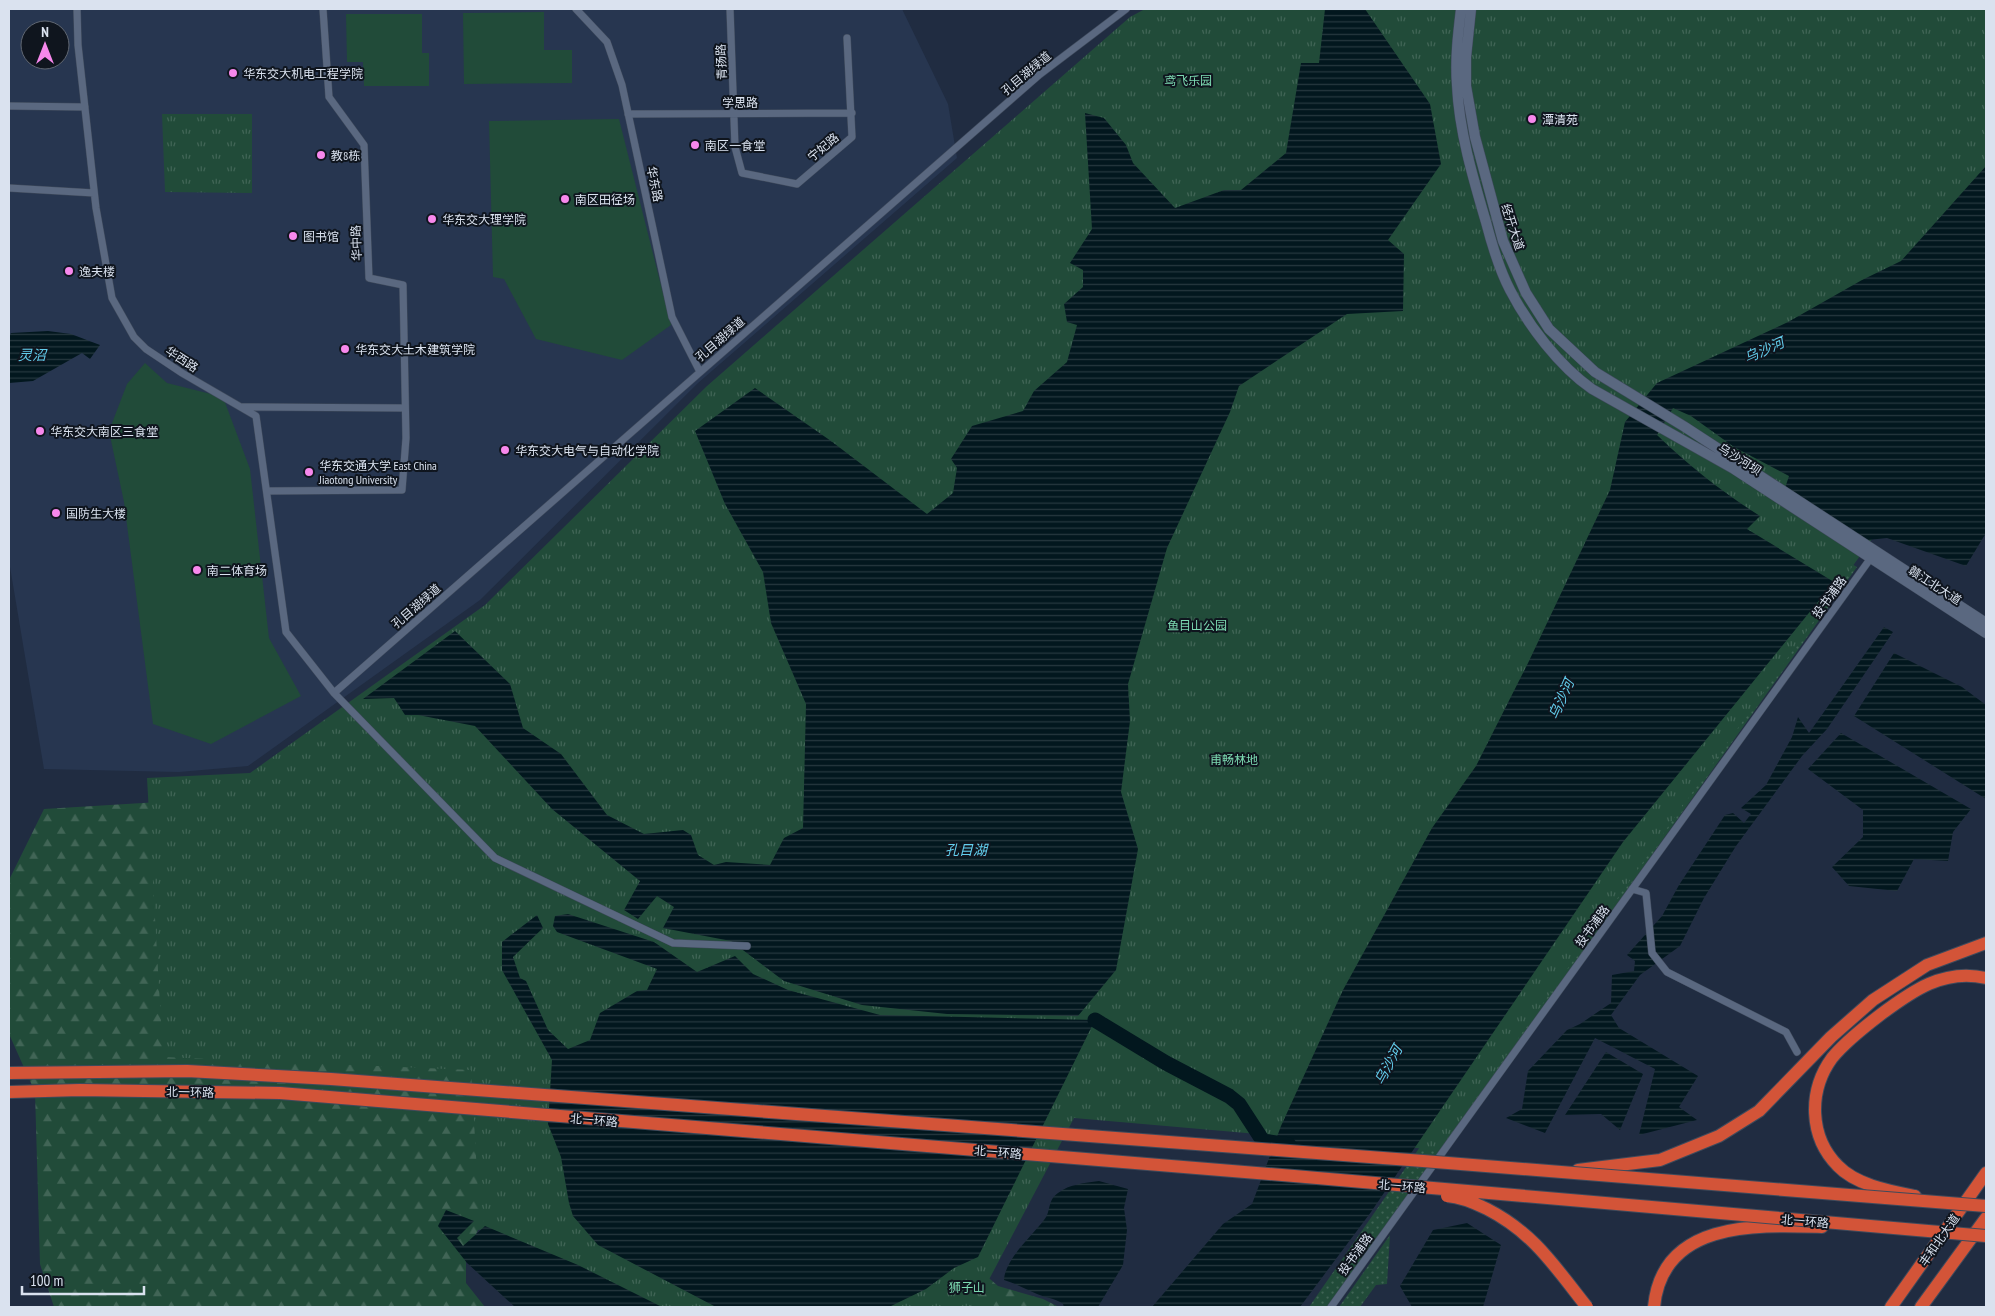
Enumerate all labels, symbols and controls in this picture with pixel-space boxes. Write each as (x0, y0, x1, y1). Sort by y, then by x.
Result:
north arrow (20, 20, 70, 70)
text: N (41, 23, 49, 41)
street label: 青扬路 (713, 44, 729, 80)
street label: 孔目湖绿道 (998, 48, 1054, 98)
place label: 华东交大机电工程学院 (243, 66, 363, 81)
marker: 华东交大机电工程学院 (227, 67, 239, 79)
park label: 鸢飞乐园 (1164, 73, 1212, 88)
street label: 学思路 (722, 95, 758, 110)
place label: 潭清苑 (1542, 112, 1578, 127)
marker: 潭清苑 (1526, 113, 1538, 125)
street label: 宁妃路 (804, 130, 842, 164)
place label: 南区一食堂 (705, 138, 765, 153)
marker: 南区一食堂 (689, 139, 701, 151)
place label: 教8栋 (331, 148, 360, 163)
marker: 教8栋 (315, 149, 327, 161)
street label: 华东路 (644, 165, 666, 203)
place label: 南区田径场 (575, 192, 635, 207)
marker: 南区田径场 (559, 193, 571, 205)
street label: 经开大道 (1498, 202, 1528, 252)
place label: 华东交大理学院 (442, 212, 526, 227)
marker: 华东交大理学院 (426, 213, 438, 225)
street label: 华中路 (348, 225, 364, 261)
place label: 图书馆 (303, 229, 339, 244)
marker: 图书馆 (287, 230, 299, 242)
place label: 逸夫楼 (79, 264, 115, 279)
marker: 逸夫楼 (63, 265, 75, 277)
street label: 孔目湖绿道 (692, 314, 748, 364)
water label: 乌沙河 (1741, 332, 1790, 367)
place label: 华东交大土木建筑学院 (355, 342, 475, 357)
street label: 华西路 (163, 343, 201, 375)
marker: 华东交大土木建筑学院 (339, 343, 351, 355)
water label: 灵沼 (18, 346, 48, 364)
place label: 华东交大南区三食堂 (50, 424, 158, 439)
marker: 华东交大南区三食堂 (34, 425, 46, 437)
street label: 乌沙河坝 (1716, 440, 1764, 478)
place label: 华东交大电气与自动化学院 (515, 443, 659, 458)
marker: 华东交大电气与自动化学院 (499, 444, 511, 456)
place label: 华东交通大学 East China Jiaotong University (318, 458, 437, 487)
marker: 华东交通大学 East China Jiaotong University (303, 466, 315, 478)
place label: 国防生大楼 (66, 506, 126, 521)
marker: 国防生大楼 (50, 507, 62, 519)
street label: 赣江北大道 (1906, 562, 1964, 608)
place label: 南二体育场 (207, 563, 267, 578)
marker: 南二体育场 (191, 564, 203, 576)
street label: 投书浦路 (1809, 573, 1849, 621)
street label: 孔目湖绿道 (388, 581, 444, 631)
park label: 鱼目山公园 (1167, 618, 1227, 633)
water label: 乌沙河 (1544, 673, 1579, 722)
park label: 甫畅林地 (1210, 752, 1258, 767)
water label: 孔目湖 (945, 841, 989, 859)
street label: 投书浦路 (1572, 902, 1612, 950)
water label: 乌沙河 (1370, 1040, 1408, 1088)
street label: 北一环路 (166, 1084, 214, 1100)
street label: 北一环路 (569, 1110, 619, 1130)
street label: 北一环路 (973, 1142, 1023, 1162)
street label: 北一环路 (1377, 1176, 1427, 1196)
street label: 北一环路 (1780, 1211, 1830, 1231)
street label: 丰和北大道 (1916, 1211, 1962, 1269)
street label: 投书浦路 (1335, 1230, 1375, 1278)
scale bar (22, 1264, 145, 1296)
text: 100 m (30, 1271, 63, 1290)
park label: 狮子山 (949, 1280, 985, 1295)

